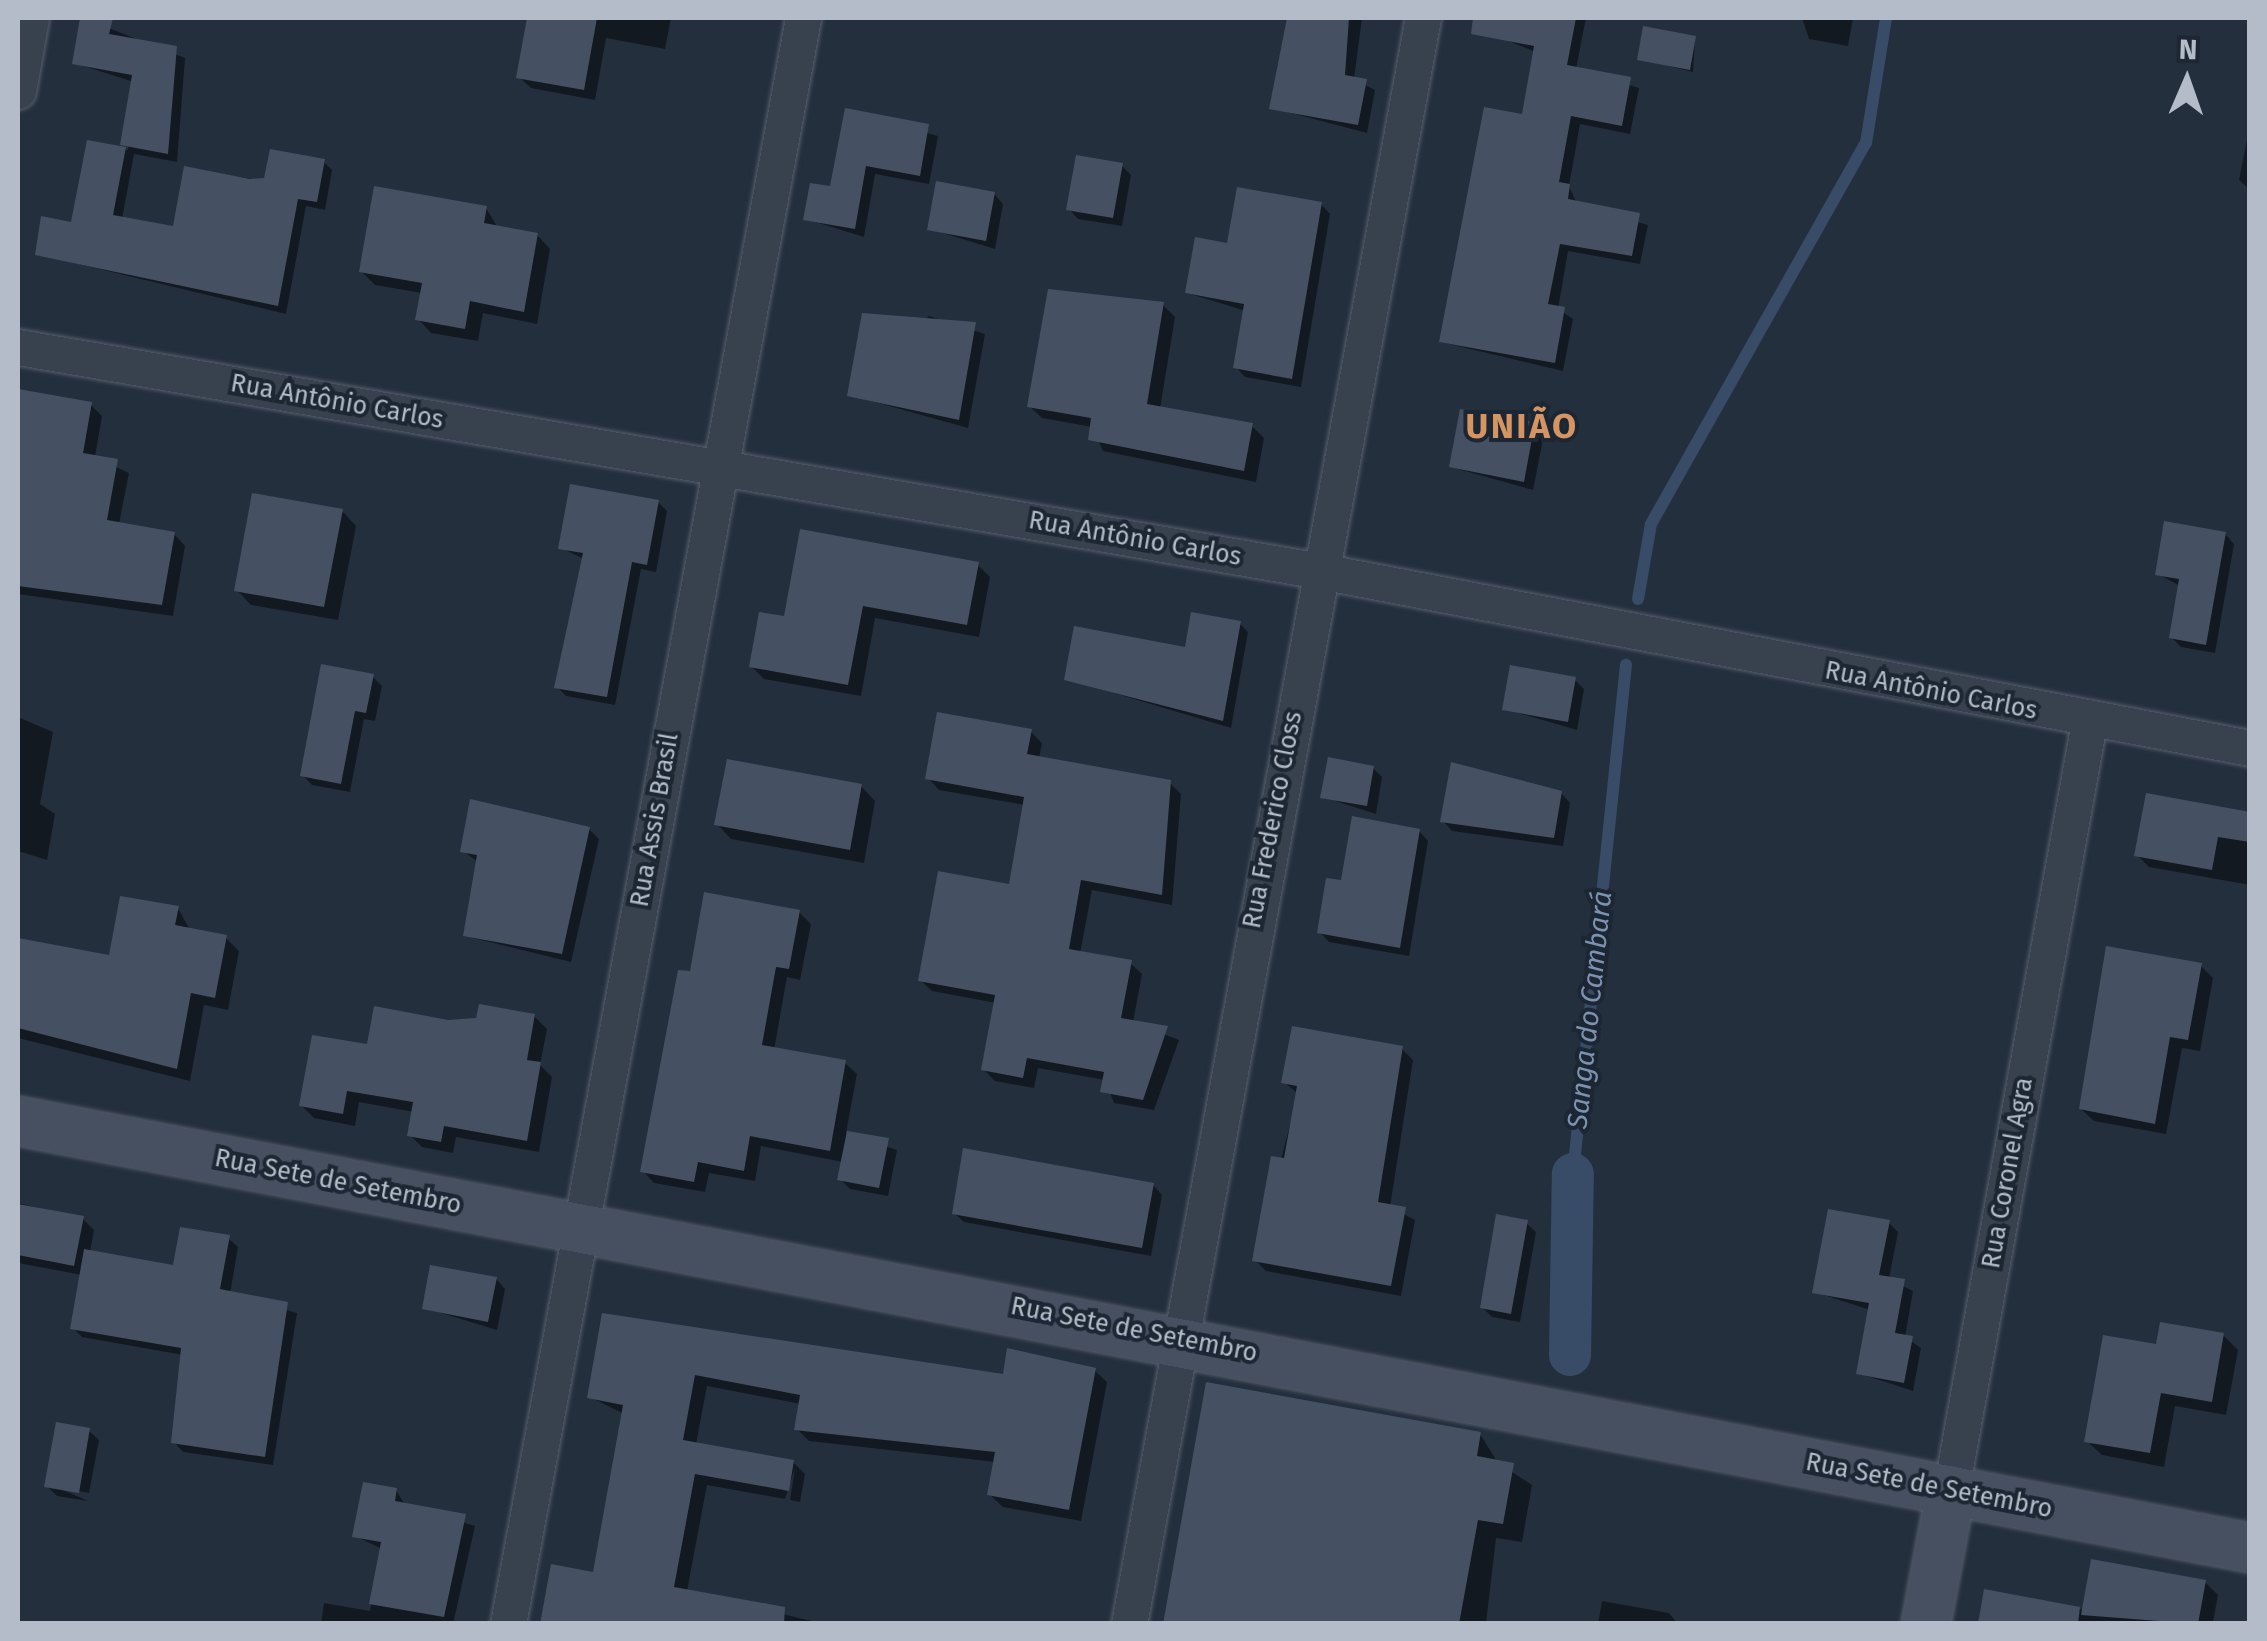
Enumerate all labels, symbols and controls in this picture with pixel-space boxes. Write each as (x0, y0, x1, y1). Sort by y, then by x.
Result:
north arrow (2137, 30, 2237, 130)
text: N (2178, 33, 2198, 66)
street label: Rua Antônio Carlos (228, 369, 446, 435)
district label: UNIÃO (1465, 405, 1579, 447)
street label: Rua Antônio Carlos (1026, 506, 1244, 572)
street label: Rua Antônio Carlos (1822, 656, 2040, 726)
street label: Rua Frederico Closs (1237, 709, 1309, 931)
street label: Rua Assis Brasil (625, 731, 685, 909)
water label: Sanga do Cambará (1561, 889, 1619, 1131)
street label: Rua Coronel Agra (1976, 1075, 2040, 1271)
street label: Rua Sete de Setembro (212, 1143, 464, 1221)
street label: Rua Sete de Setembro (1008, 1291, 1260, 1369)
street label: Rua Sete de Setembro (1803, 1447, 2055, 1525)

